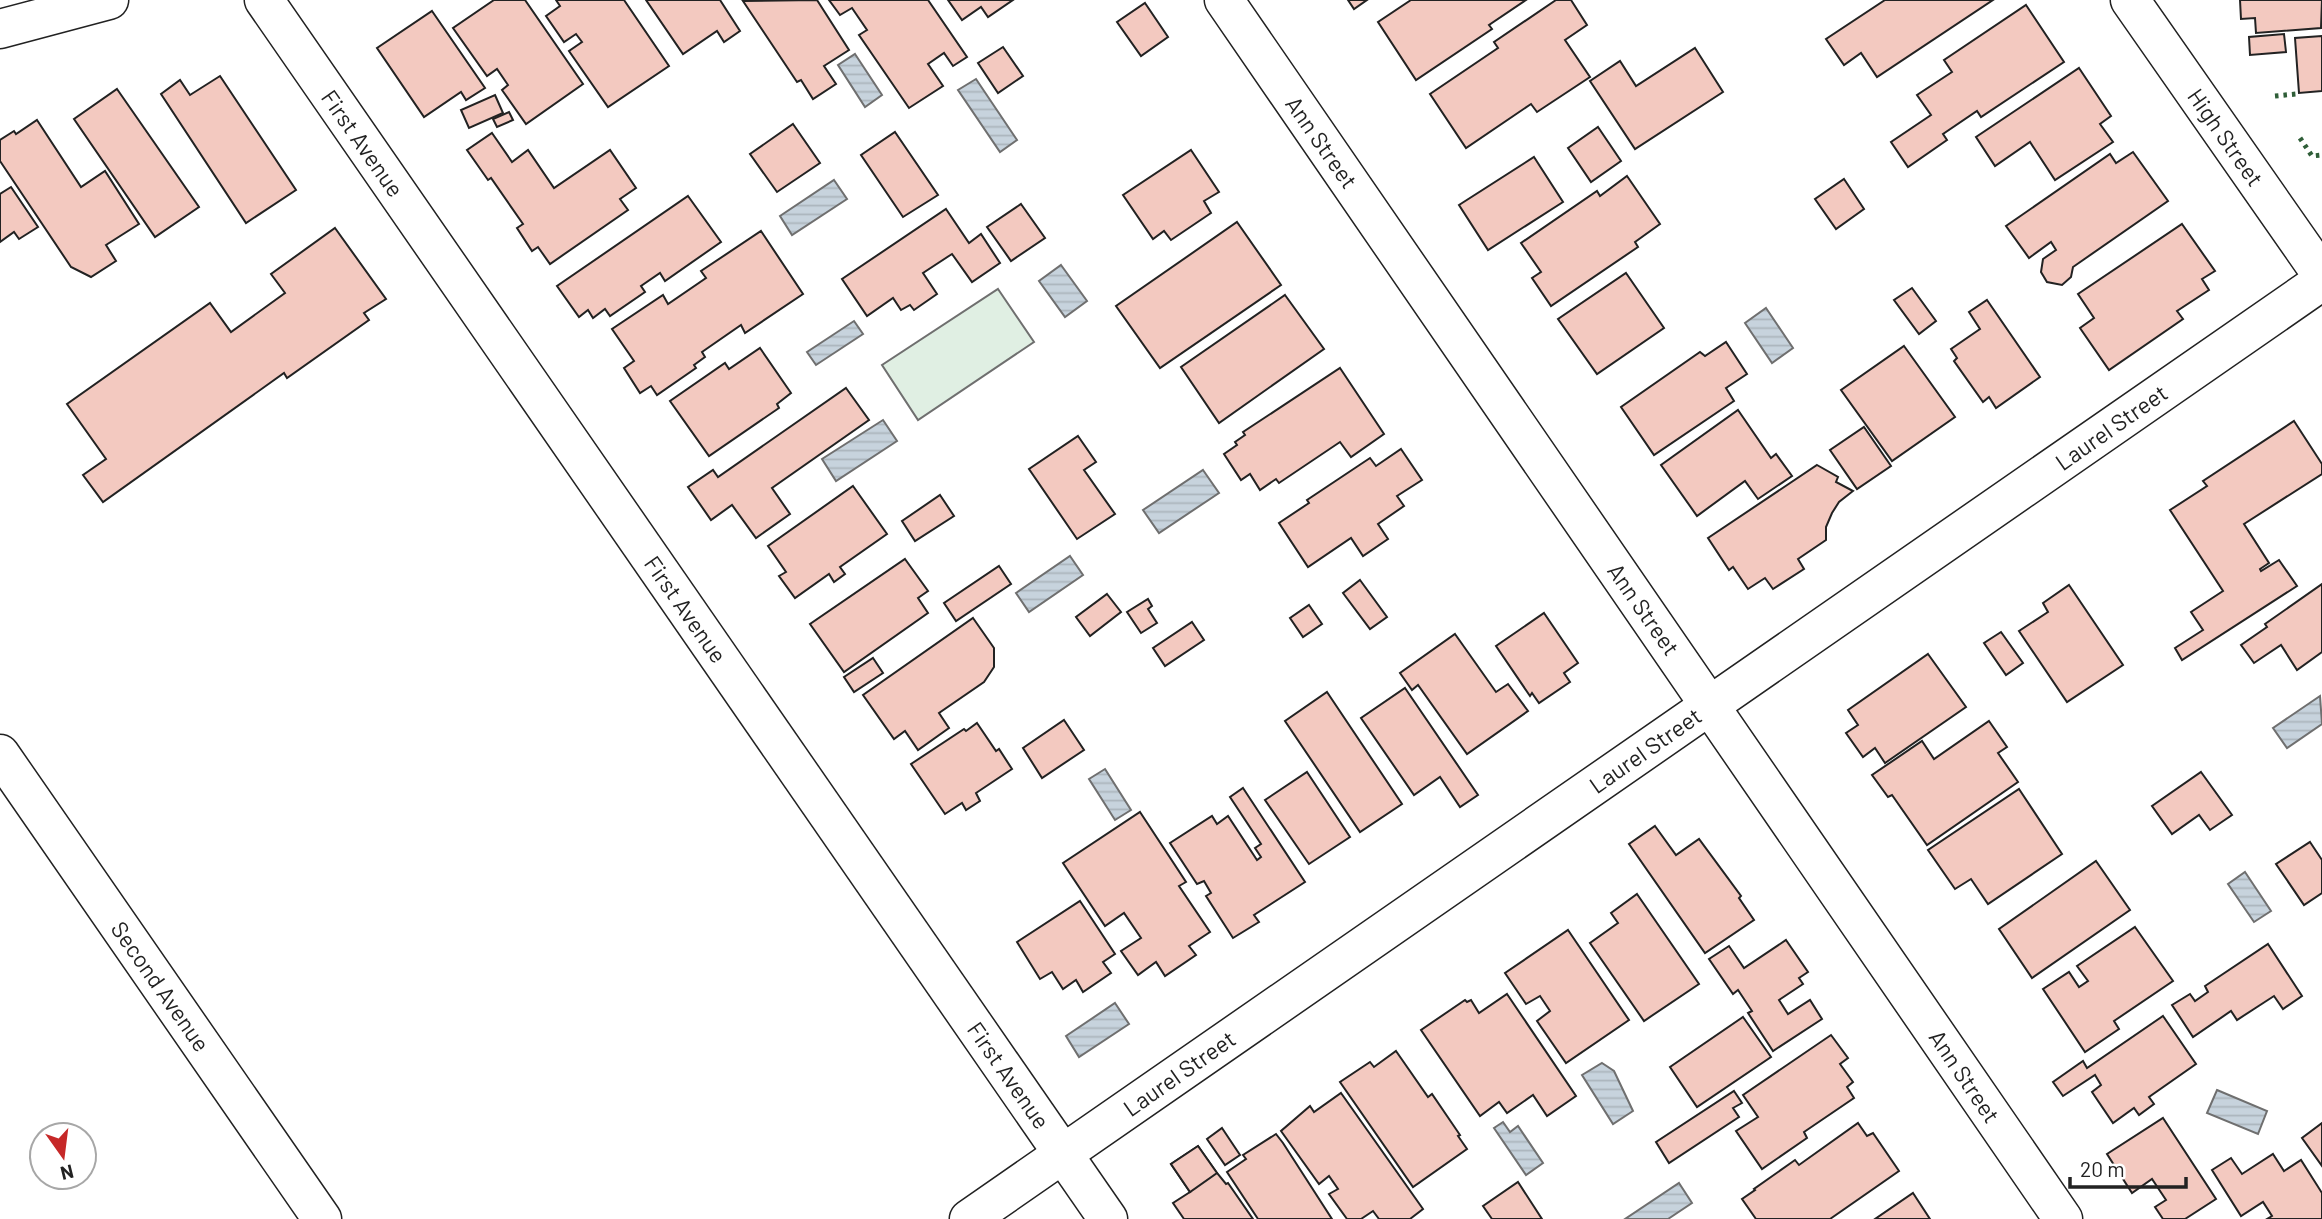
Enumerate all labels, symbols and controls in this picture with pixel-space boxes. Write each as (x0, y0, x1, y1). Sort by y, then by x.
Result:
street label: High Street (2182, 83, 2270, 191)
street label: First Avenue (316, 84, 410, 202)
street label: Ann Street (1280, 90, 1364, 194)
street label: Laurel Street (2050, 378, 2172, 476)
street label: First Avenue (639, 550, 733, 668)
street label: Ann Street (1602, 557, 1686, 661)
street label: Laurel Street (1584, 701, 1706, 799)
street label: Second Avenue (106, 915, 216, 1057)
street label: First Avenue (962, 1016, 1056, 1134)
street label: Laurel Street (1118, 1024, 1240, 1122)
street label: Ann Street (1924, 1024, 2006, 1128)
north arrow (28, 1121, 98, 1191)
scale bar (2070, 1146, 2186, 1190)
text: 20 m (2080, 1156, 2125, 1181)
text: N (58, 1160, 76, 1186)

